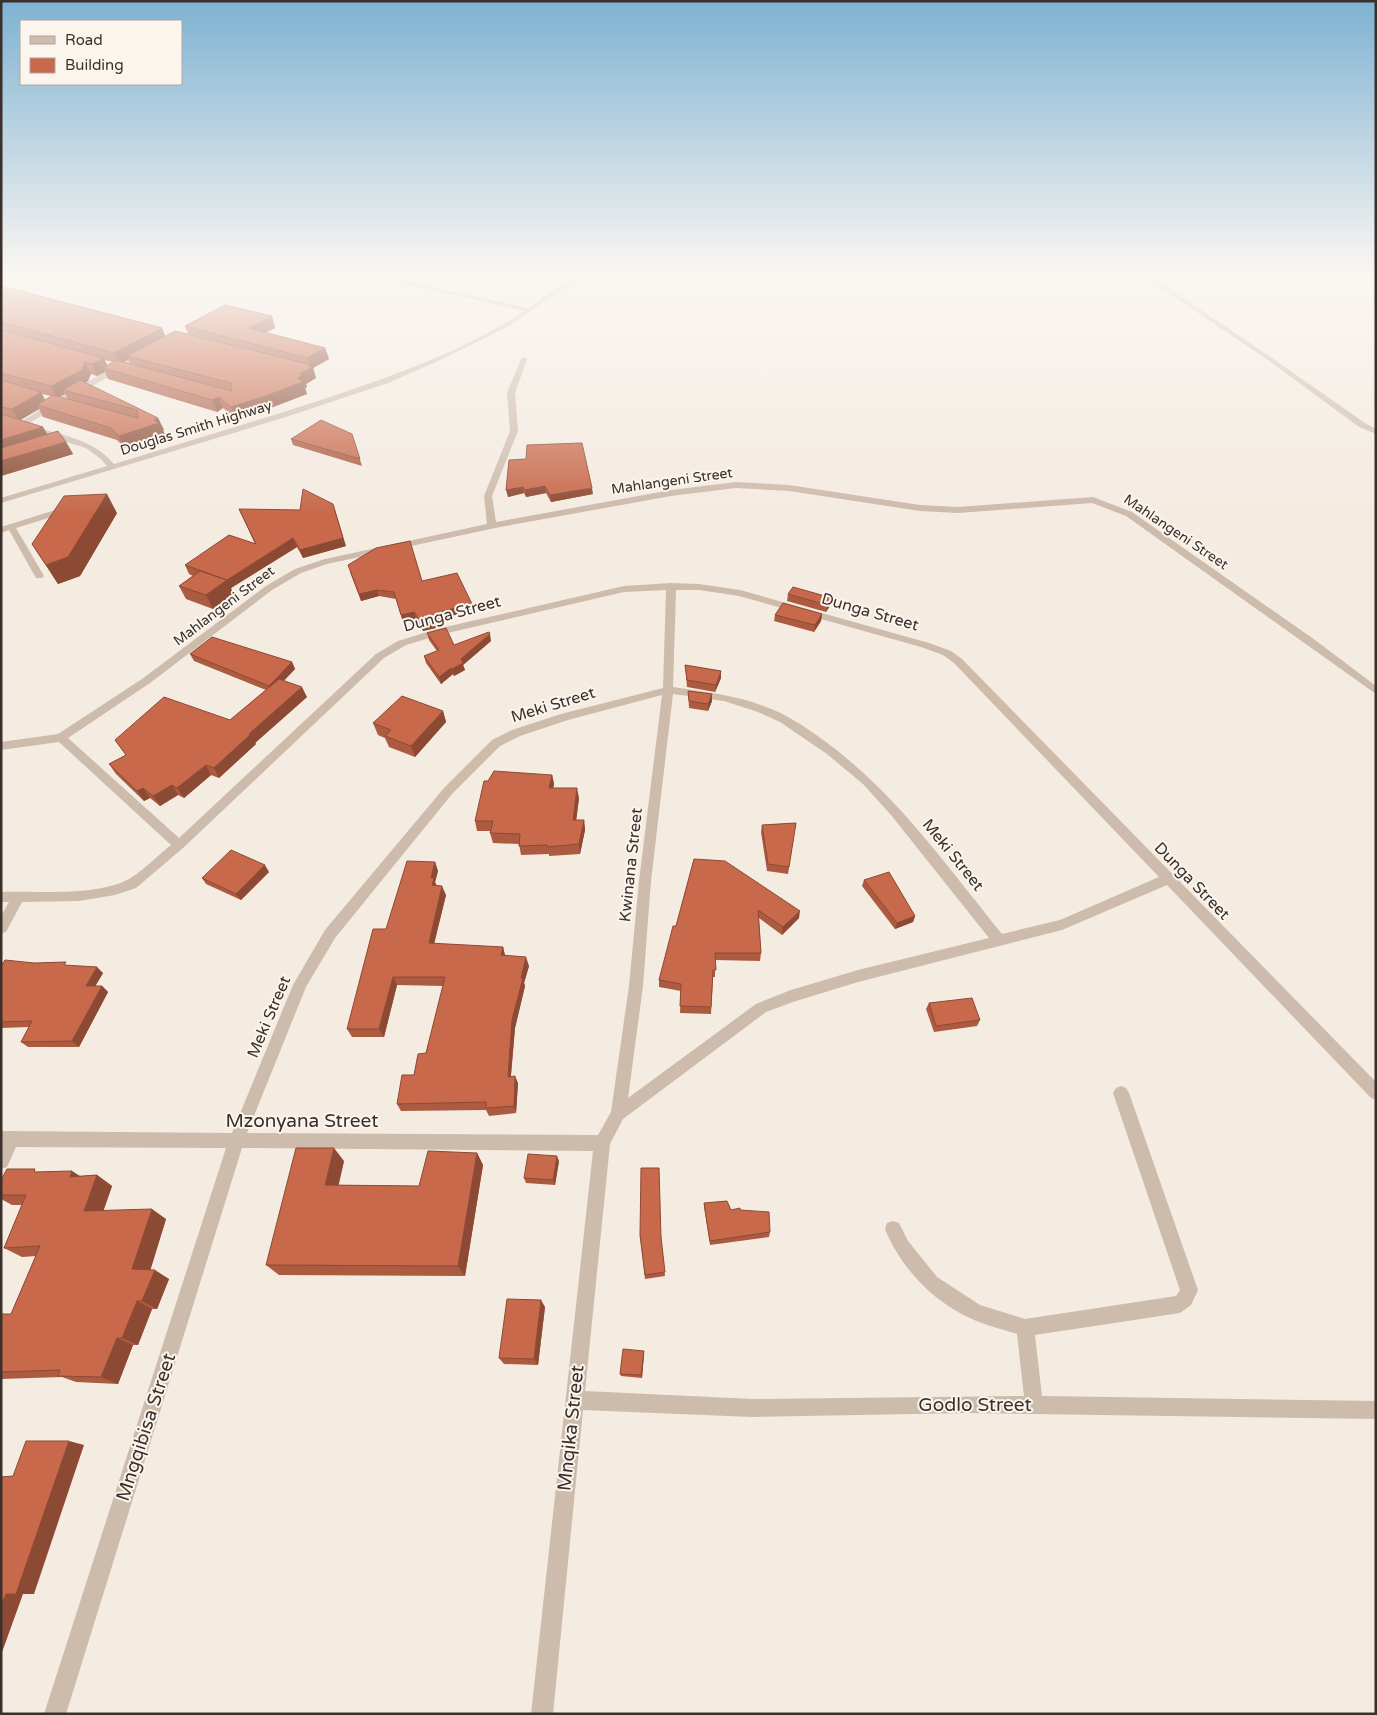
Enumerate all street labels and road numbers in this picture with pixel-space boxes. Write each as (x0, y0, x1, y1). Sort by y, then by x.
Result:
street label: Douglas Smith Highway (118, 397, 274, 459)
street label: Mahlangeni Street (610, 464, 734, 498)
street label: Mahlangeni Street (1121, 491, 1232, 574)
street label: Mahlangeni Street (170, 562, 278, 650)
street label: Dunga Street (819, 589, 921, 635)
street label: Dunga Street (401, 591, 503, 637)
street label: Meki Street (509, 683, 597, 727)
street label: Kwinana Street (615, 807, 647, 923)
street label: Meki Street (918, 815, 988, 895)
street label: Dunga Street (1150, 838, 1234, 924)
street label: Meki Street (243, 973, 295, 1061)
street label: Mzonyana Street (225, 1110, 379, 1132)
street label: Mngqibisa Street (112, 1350, 180, 1504)
street label: Mnqika Street (553, 1364, 589, 1492)
street label: Godlo Street (918, 1394, 1032, 1416)

